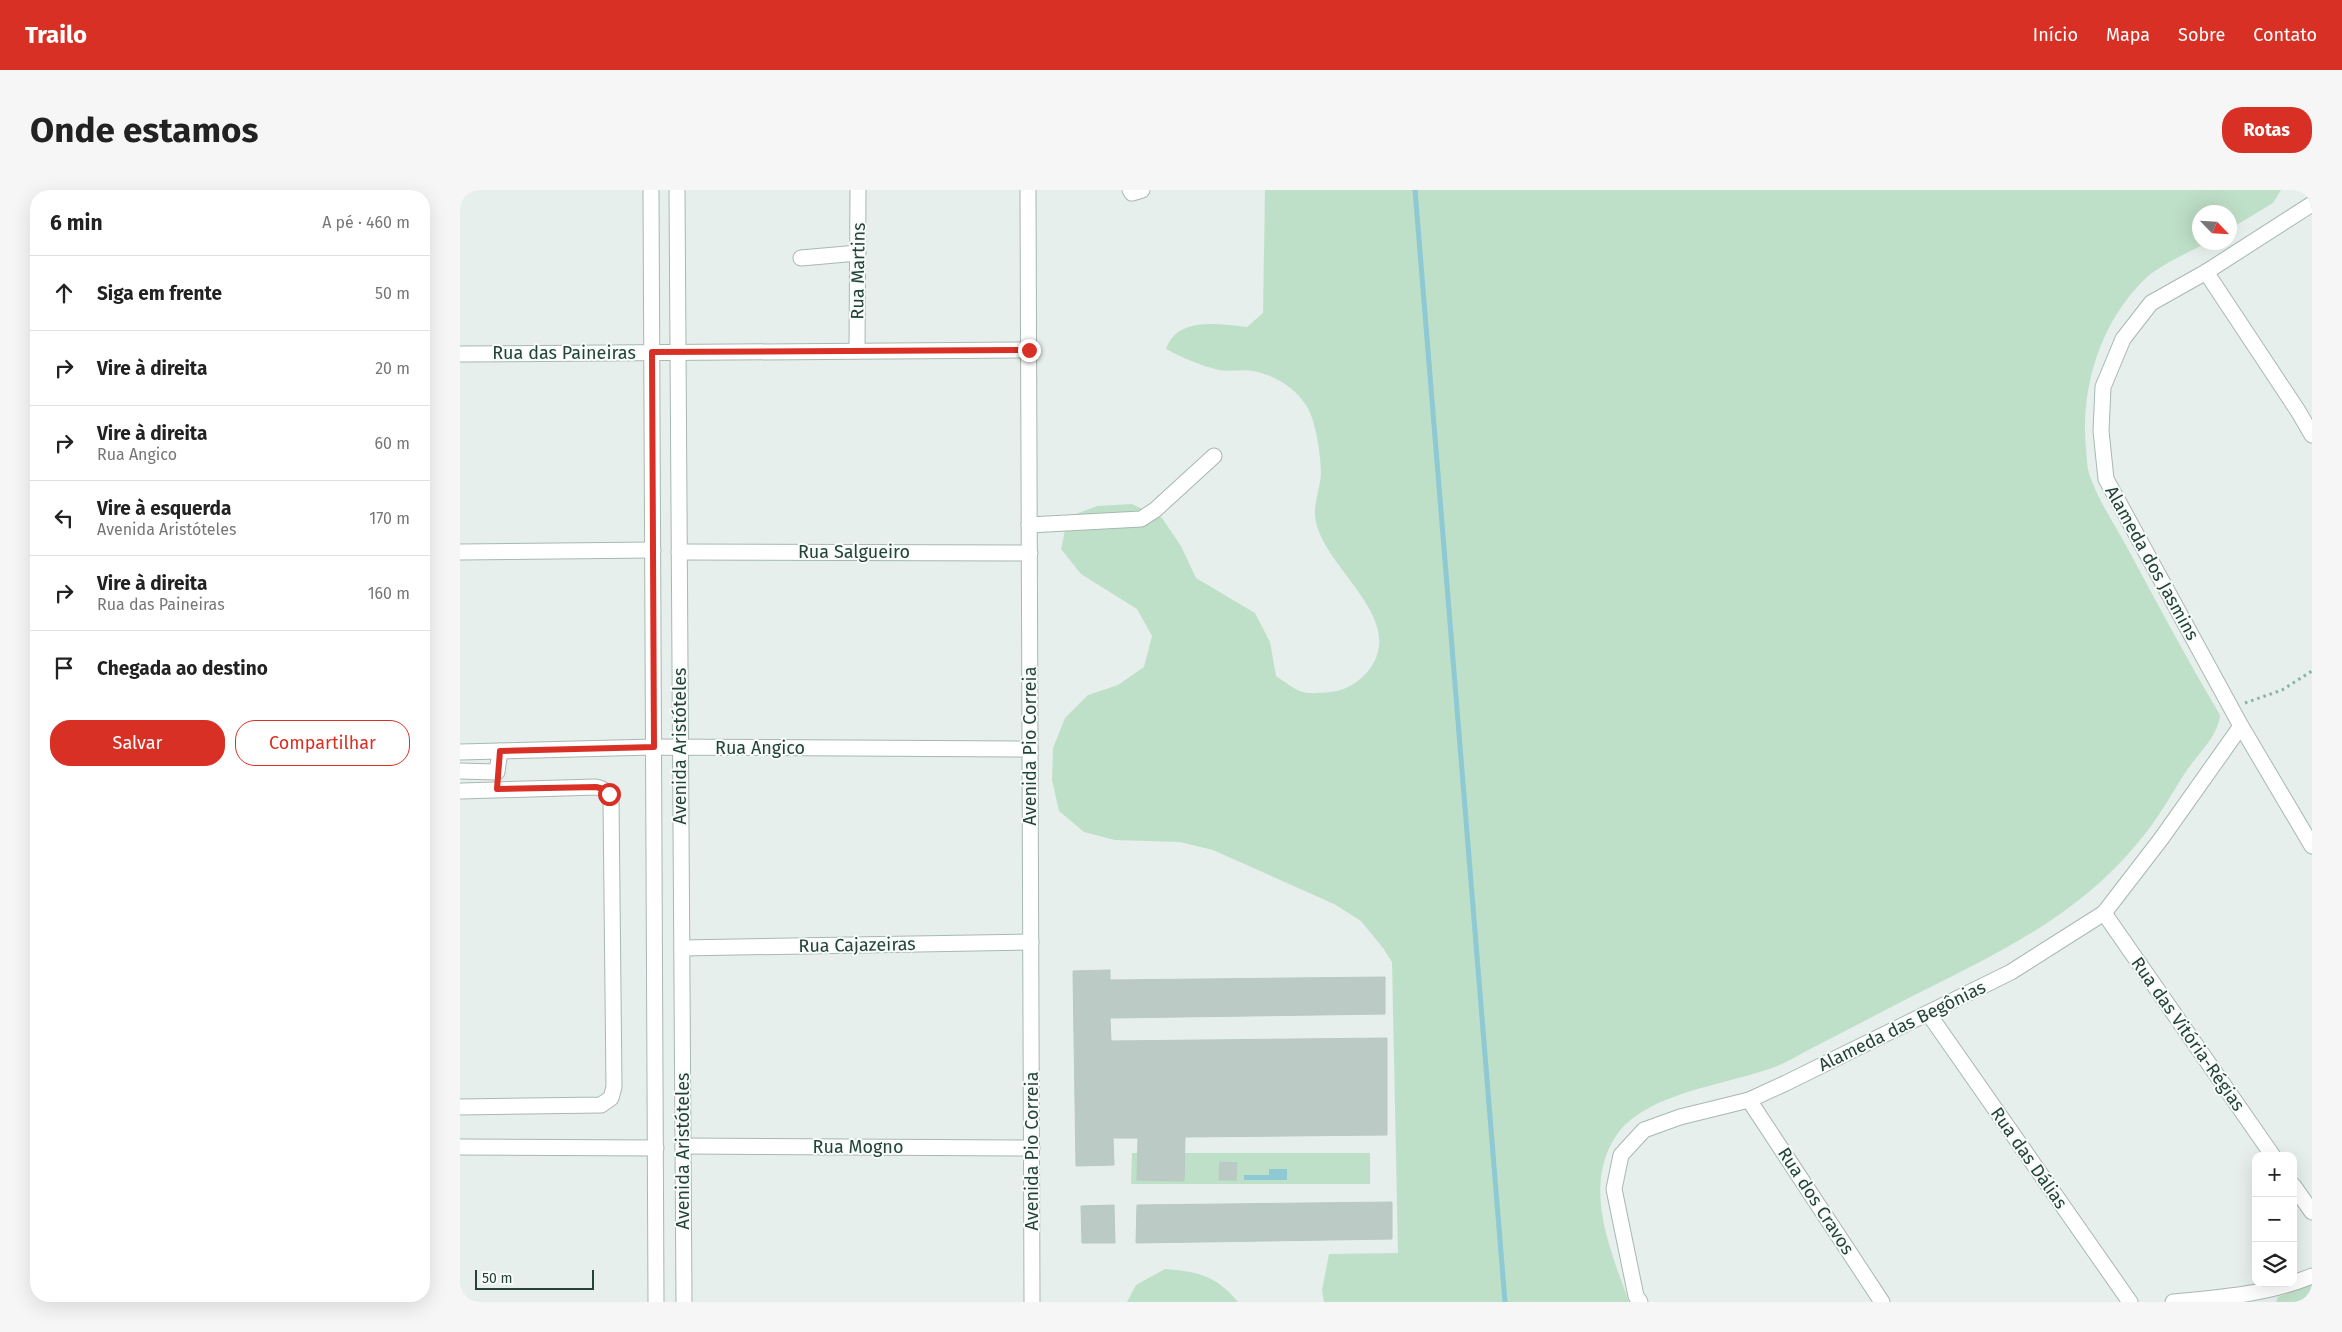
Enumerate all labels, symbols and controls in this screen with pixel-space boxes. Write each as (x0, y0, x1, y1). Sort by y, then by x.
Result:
text: Trailo (25, 21, 87, 49)
text: Início (2033, 24, 2078, 46)
text: Mapa (2106, 24, 2150, 46)
text: Sobre (2178, 24, 2225, 46)
text: Contato (2253, 24, 2317, 46)
button: Rotas (2222, 107, 2312, 153)
text: Onde estamos (30, 109, 258, 151)
north arrow (2192, 205, 2237, 250)
text: 6 min (50, 210, 103, 236)
text: A pé · 460 m (322, 213, 410, 232)
street label: Rua Martins (846, 222, 870, 320)
icon: ahead (50, 279, 78, 307)
text: Siga em frente (97, 282, 222, 305)
text: 50 m (375, 284, 410, 303)
route end (1018, 339, 1041, 362)
street label: Rua das Paineiras (492, 342, 636, 364)
icon: right (50, 354, 78, 382)
text: Vire à direita (97, 357, 207, 380)
text: 20 m (375, 359, 410, 378)
text: Vire à direita (97, 422, 207, 445)
icon: right (50, 429, 78, 457)
text: 60 m (375, 434, 410, 453)
text: Rua Angico (97, 445, 177, 464)
street label: Alameda dos Jasmins (2100, 482, 2204, 644)
text: Vire à esquerda (97, 497, 231, 520)
icon: left (50, 504, 78, 532)
text: 170 m (369, 509, 410, 528)
text: Avenida Aristóteles (97, 520, 236, 539)
street label: Rua Salgueiro (798, 541, 910, 563)
text: Vire à direita (97, 572, 207, 595)
icon: right (50, 579, 78, 607)
text: 160 m (368, 584, 410, 603)
text: Rua das Paineiras (97, 595, 225, 614)
icon: arrive (50, 654, 78, 682)
text: Chegada ao destino (97, 657, 268, 680)
street label: Avenida Pio Correia (1019, 667, 1041, 825)
street label: Avenida Aristóteles (669, 668, 691, 824)
button: Salvar (50, 720, 225, 766)
button: Compartilhar (235, 720, 410, 766)
street label: Rua Angico (715, 737, 805, 759)
route start (598, 783, 621, 806)
street label: Rua Cajazeiras (798, 933, 916, 957)
street label: Rua das Vitória-Régias (2126, 953, 2250, 1115)
street label: Alameda das Begônias (1815, 976, 1989, 1076)
street label: Avenida Pio Correia (1021, 1072, 1043, 1230)
street label: Avenida Aristóteles (672, 1073, 694, 1229)
street label: Rua das Dálias (1986, 1103, 2072, 1213)
street label: Rua Mogno (813, 1136, 903, 1158)
street label: Rua dos Cravos (1773, 1143, 1859, 1259)
map controls (2252, 1152, 2297, 1287)
button: + (2252, 1152, 2297, 1197)
button: − (2252, 1197, 2297, 1242)
button: layers (2252, 1242, 2297, 1287)
scale bar (475, 1267, 594, 1290)
text: 50 m (482, 1270, 513, 1287)

